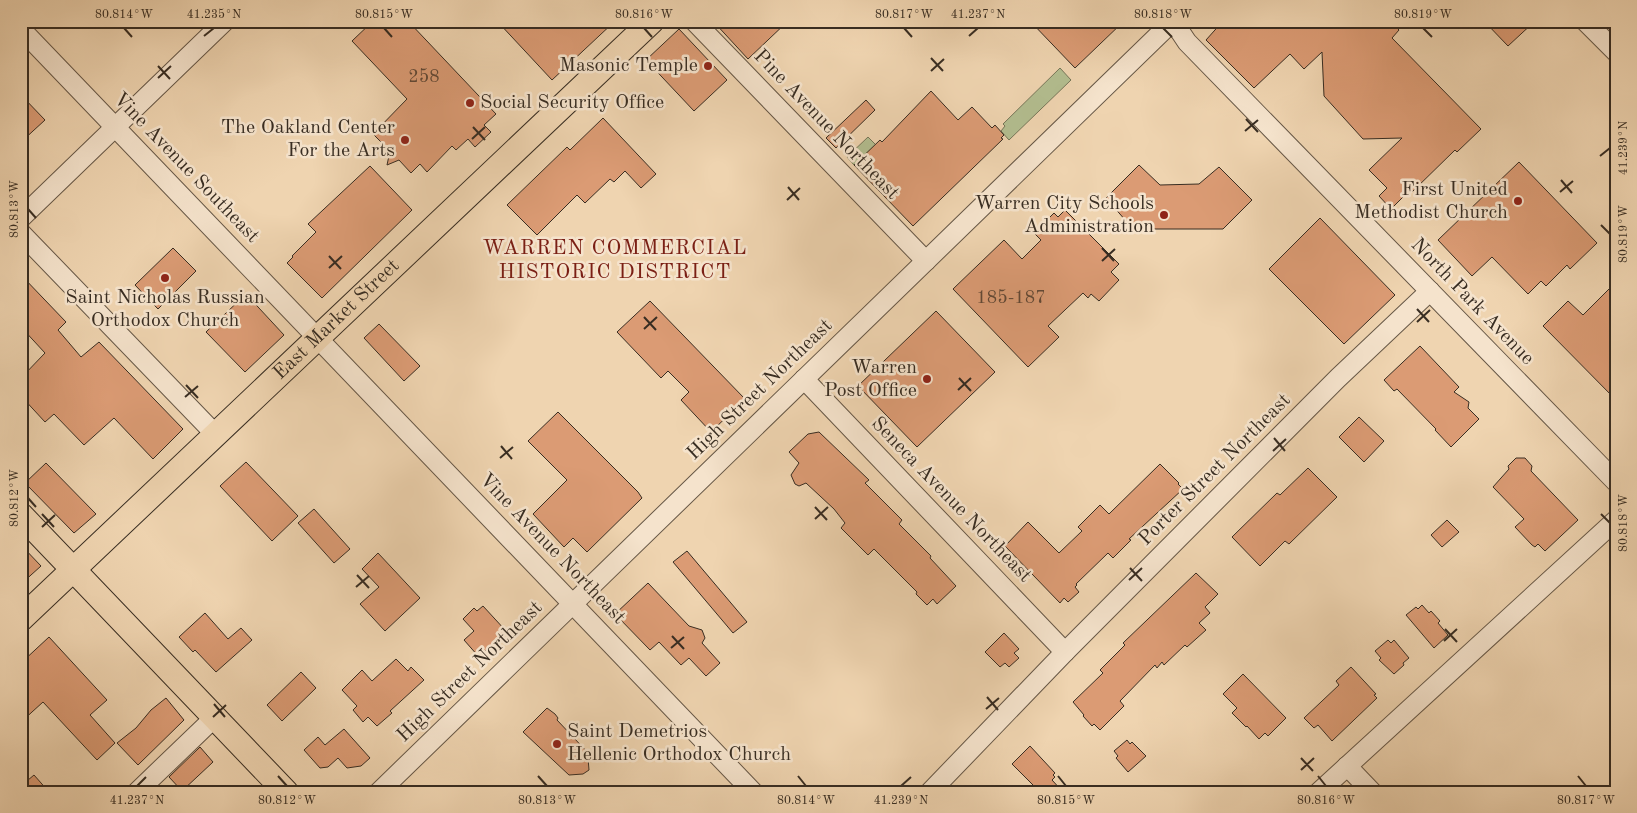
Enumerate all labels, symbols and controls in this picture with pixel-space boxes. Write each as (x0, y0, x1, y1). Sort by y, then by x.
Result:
text: 41.235°N (187, 8, 241, 21)
text: 80.815°W (355, 8, 413, 21)
text: 80.814°W (95, 9, 153, 21)
text: 80.816°W (615, 9, 673, 21)
text: 80.817°W (875, 9, 933, 21)
text: 41.237°N (951, 9, 1005, 21)
text: 80.818°W (1134, 9, 1192, 21)
text: 80.819°W (1394, 9, 1452, 21)
street label: Pine Avenue Northeast (749, 46, 903, 204)
place label: Masonic Temple (559, 56, 698, 76)
marker: Masonic Temple (702, 60, 714, 72)
house number: 258 (408, 68, 440, 86)
street label: Vine Avenue Southeast (109, 89, 263, 247)
place label: Social Security Office (480, 93, 664, 113)
marker: Social Security Office (464, 97, 476, 109)
place label: The Oakland Center For the Arts (221, 118, 395, 161)
text: 41.239°N (1618, 121, 1630, 175)
marker: The Oakland Center For the Arts (399, 134, 411, 146)
text: 80.813°W (9, 180, 21, 238)
place label: First United Methodist Church (1354, 180, 1508, 223)
place label: Warren City Schools Administration (974, 194, 1154, 237)
marker: First United Methodist Church (1512, 195, 1524, 207)
text: 80.819°W (1618, 205, 1630, 263)
marker: Warren City Schools Administration (1158, 209, 1170, 221)
street label: North Park Avenue (1407, 235, 1537, 369)
district label: WARREN COMMERCIAL HISTORIC DISTRICT (482, 238, 748, 283)
street label: East Market Street (270, 256, 404, 384)
marker: Saint Nicholas Russian Orthodox Church (159, 272, 171, 284)
place label: Saint Nicholas Russian Orthodox Church (65, 288, 265, 331)
house number: 185-187 (976, 289, 1046, 307)
street label: High Street Northeast (684, 316, 836, 464)
place label: Warren Post Office (824, 358, 917, 401)
marker: Warren Post Office (921, 373, 933, 385)
street label: Porter Street Northeast (1135, 390, 1295, 550)
street label: Seneca Avenue Northeast (867, 414, 1035, 586)
text: 80.812°W (9, 469, 21, 527)
street label: Vine Avenue Northeast (475, 470, 629, 628)
text: 80.818°W (1618, 494, 1630, 552)
street label: High Street Northeast (394, 598, 546, 746)
place label: Saint Demetrios Hellenic Orthodox Church (567, 722, 791, 765)
marker: Saint Demetrios Hellenic Orthodox Church (551, 738, 563, 750)
text: 80.815°W (1037, 794, 1095, 807)
text: 41.237°N (110, 795, 164, 807)
text: 80.812°W (258, 795, 316, 807)
text: 80.813°W (518, 795, 576, 807)
text: 80.814°W (777, 795, 835, 807)
text: 41.239°N (874, 795, 928, 807)
text: 80.816°W (1297, 795, 1355, 807)
text: 80.817°W (1557, 795, 1615, 807)

